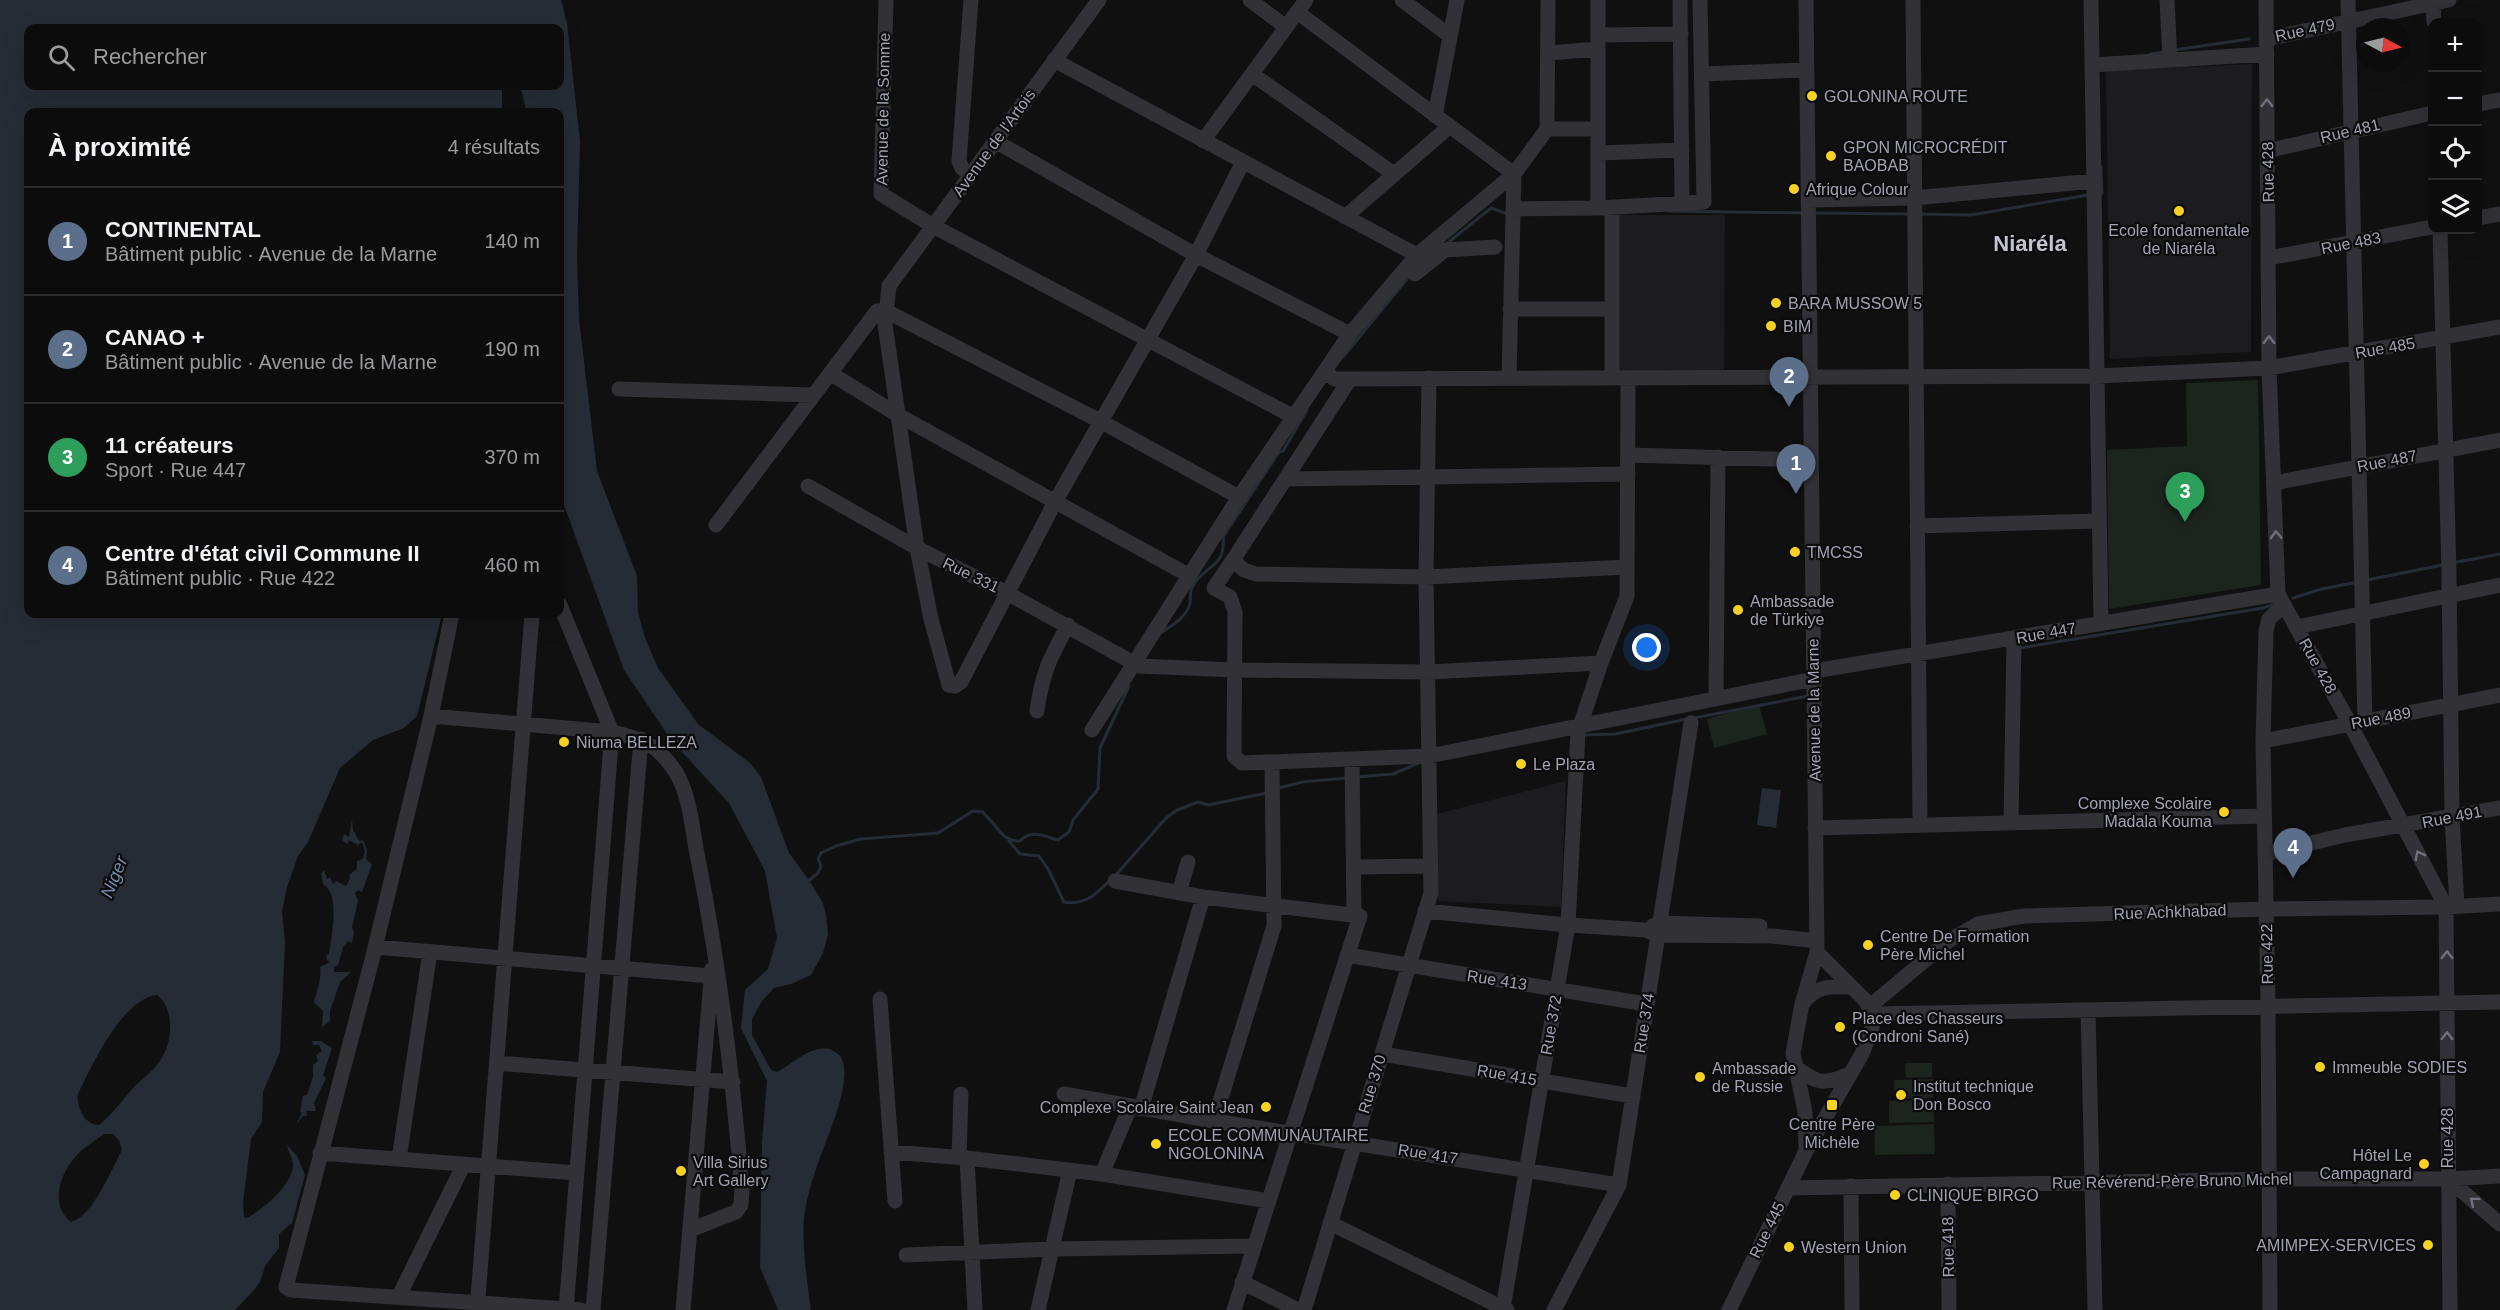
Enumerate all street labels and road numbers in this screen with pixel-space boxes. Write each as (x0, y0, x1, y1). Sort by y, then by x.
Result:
street label: Rue 479 (2274, 15, 2336, 45)
street label: Avenue de la Somme (873, 32, 893, 185)
street label: Avenue de l'Artois (949, 86, 1039, 200)
street label: Rue 481 (2319, 116, 2381, 146)
street label: Rue 428 (2259, 142, 2277, 202)
street label: Rue 483 (2320, 229, 2382, 257)
street label: Rue 485 (2354, 334, 2416, 362)
street label: Rue 487 (2356, 447, 2418, 475)
street label: Rue 331 (940, 554, 1002, 596)
street label: Rue 447 (2015, 619, 2077, 647)
street label: Rue 428 (2296, 635, 2340, 697)
street label: Avenue de la Marne (1804, 638, 1824, 782)
street label: Rue 489 (2350, 704, 2412, 732)
street label: Rue 491 (2421, 803, 2483, 831)
street label: Rue Achkhabad (2113, 902, 2227, 922)
street label: Rue 422 (2258, 924, 2276, 984)
street label: Rue 413 (1466, 967, 1528, 993)
street label: Rue 374 (1631, 992, 1657, 1054)
street label: Rue 372 (1537, 994, 1565, 1056)
street label: Rue 370 (1355, 1052, 1389, 1115)
street label: Rue 415 (1476, 1061, 1538, 1089)
street label: Rue 428 (2439, 1108, 2456, 1168)
street label: Rue 417 (1397, 1141, 1459, 1167)
street label: Rue Révérend-Père Bruno Michel (2052, 1170, 2292, 1192)
street label: Rue 445 (1746, 1199, 1788, 1261)
street label: Rue 418 (1939, 1217, 1957, 1277)

